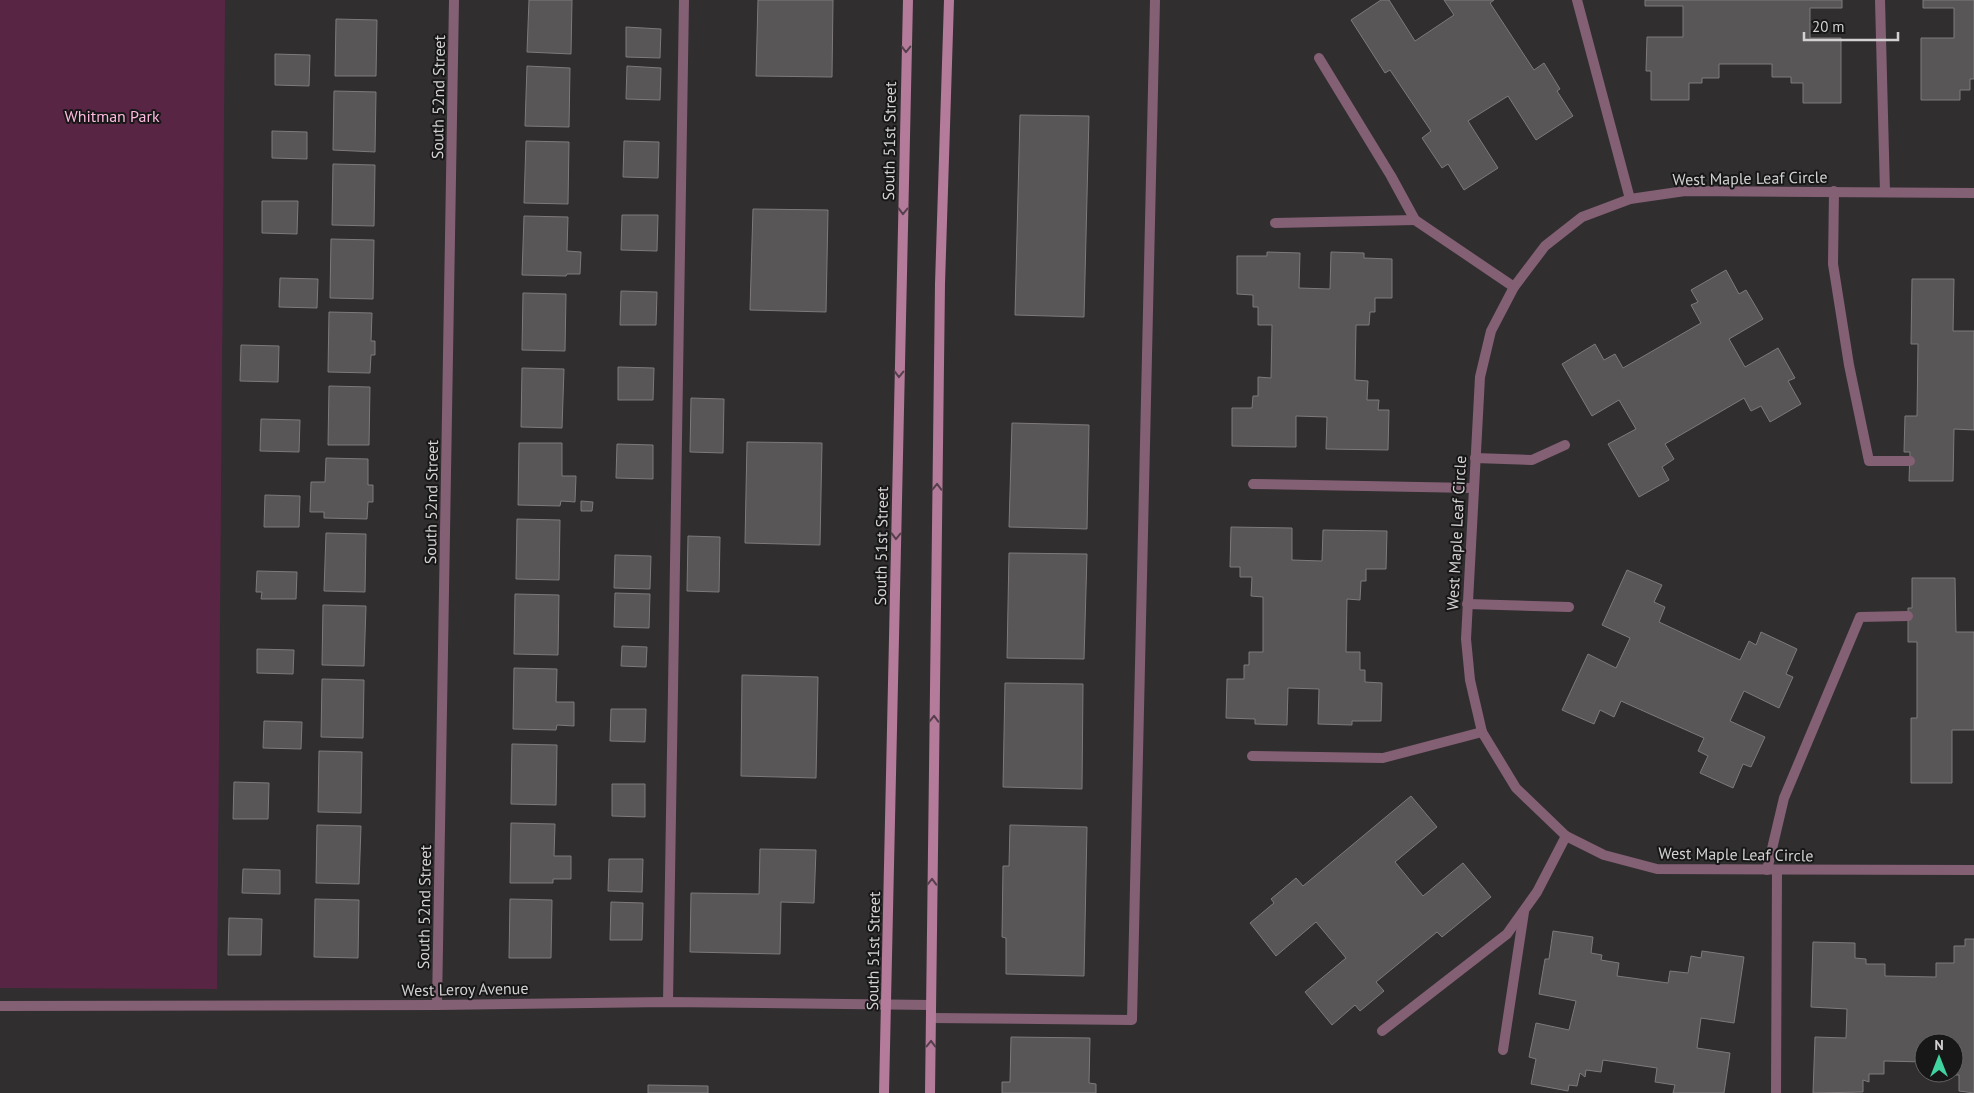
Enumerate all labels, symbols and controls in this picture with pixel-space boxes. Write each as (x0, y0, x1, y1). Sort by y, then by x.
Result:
scale bar (1804, 10, 1898, 42)
text: 20 m (1812, 17, 1845, 36)
street label: South 52nd Street (427, 34, 449, 159)
one-way arrow (901, 45, 912, 53)
street label: South 51st Street (878, 81, 900, 201)
park label: Whitman Park (64, 106, 160, 126)
street label: West Maple Leaf Circle (1672, 167, 1828, 189)
one-way arrow (897, 207, 908, 215)
one-way arrow (894, 370, 904, 378)
street label: South 52nd Street (420, 439, 442, 564)
street label: West Maple Leaf Circle (1442, 455, 1470, 611)
one-way arrow (932, 483, 942, 490)
street label: South 51st Street (870, 486, 892, 606)
one-way arrow (891, 532, 901, 540)
one-way arrow (929, 715, 939, 723)
street label: West Maple Leaf Circle (1658, 843, 1814, 865)
street label: South 52nd Street (413, 844, 435, 969)
one-way arrow (927, 878, 937, 886)
street label: South 51st Street (862, 891, 884, 1011)
street label: West Leroy Avenue (401, 978, 529, 1000)
north arrow (1914, 1033, 1964, 1083)
text: N (1934, 1036, 1944, 1054)
one-way arrow (925, 1040, 936, 1048)

